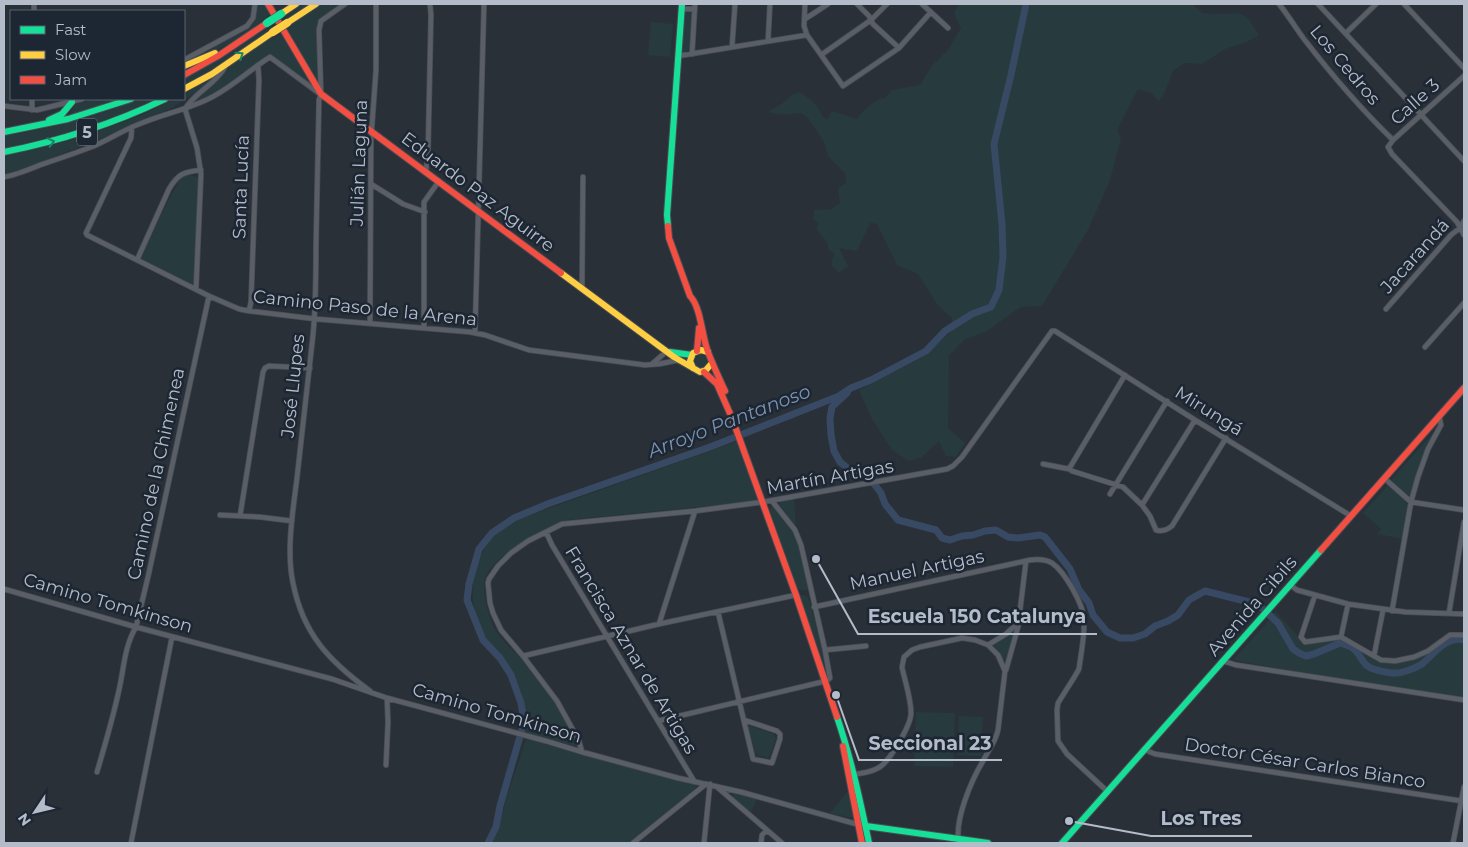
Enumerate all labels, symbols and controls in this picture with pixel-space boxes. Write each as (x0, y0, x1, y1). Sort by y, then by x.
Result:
legend (10, 10, 185, 100)
text: Fast (55, 20, 86, 39)
street label: Los Cedros (1305, 20, 1385, 110)
text: Slow (55, 45, 91, 64)
one-way arrow (235, 52, 244, 61)
text: Jam (54, 70, 87, 89)
street label: Calle 3 (1386, 74, 1444, 130)
street label: Julián Laguna (346, 99, 372, 228)
road number: 5 (77, 118, 97, 146)
street label: Eduardo Paz Aguirre (397, 127, 559, 257)
street label: Santa Lucía (228, 135, 254, 239)
one-way arrow (47, 137, 56, 148)
street label: Jacarandá (1375, 214, 1454, 298)
street label: Camino Paso de la Arena (252, 285, 478, 331)
street label: José Llupes (277, 333, 309, 440)
street label: Camino de la Chimenea (123, 366, 189, 582)
water label: Arroyo Pantanoso (643, 379, 814, 463)
street label: Mirungá (1171, 381, 1247, 441)
street label: Martín Artigas (765, 455, 895, 499)
street label: Francisca Aznar de Artigas (560, 542, 702, 758)
street label: Manuel Artigas (848, 545, 986, 595)
street label: Avenida Cibils (1202, 551, 1302, 661)
street label: Camino Tomkinson (21, 568, 195, 638)
callout: Escuela 150 Catalunya (858, 600, 1097, 634)
text: Escuela 150 Catalunya (868, 605, 1086, 628)
street label: Camino Tomkinson (410, 678, 584, 748)
callout: Seccional 23 (859, 726, 1002, 760)
text: Seccional 23 (869, 732, 991, 755)
street label: Doctor César Carlos Bianco (1183, 733, 1427, 793)
north arrow (10, 787, 60, 837)
callout: Los Tres (1151, 802, 1252, 836)
text: Los Tres (1161, 807, 1241, 830)
text: N (14, 810, 35, 829)

